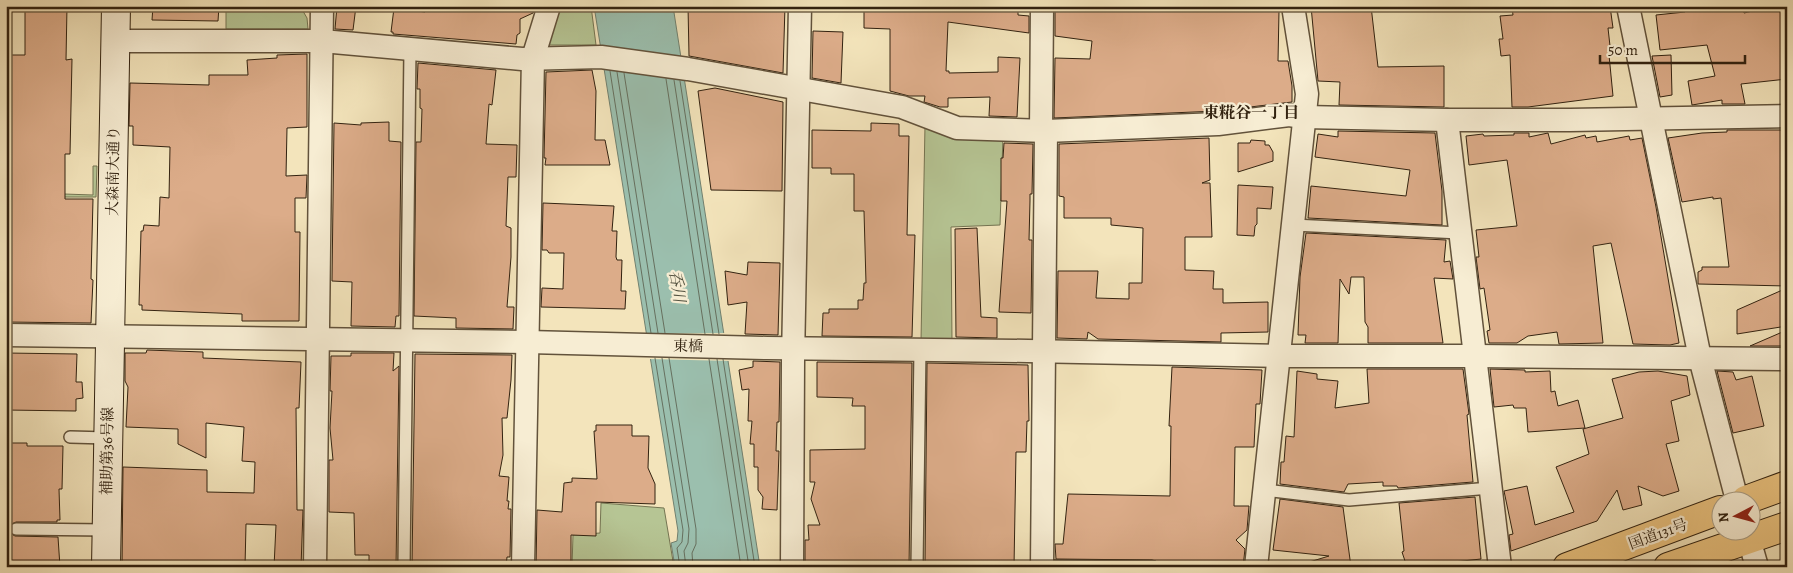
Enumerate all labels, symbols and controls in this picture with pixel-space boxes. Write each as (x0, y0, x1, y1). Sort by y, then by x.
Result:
scale bar (1600, 32, 1746, 64)
text: 50 m (1608, 40, 1638, 60)
district label: 東糀谷一丁目 (1203, 102, 1299, 124)
street label: 大森南大通り (102, 126, 124, 216)
water label: 呑川 (664, 269, 691, 306)
street label: 東橋 (673, 336, 703, 356)
street label: 補助第36号線 (96, 407, 118, 495)
north arrow (1710, 490, 1760, 540)
text: N (1714, 511, 1734, 523)
street label: 国道131号 (1626, 514, 1690, 554)

